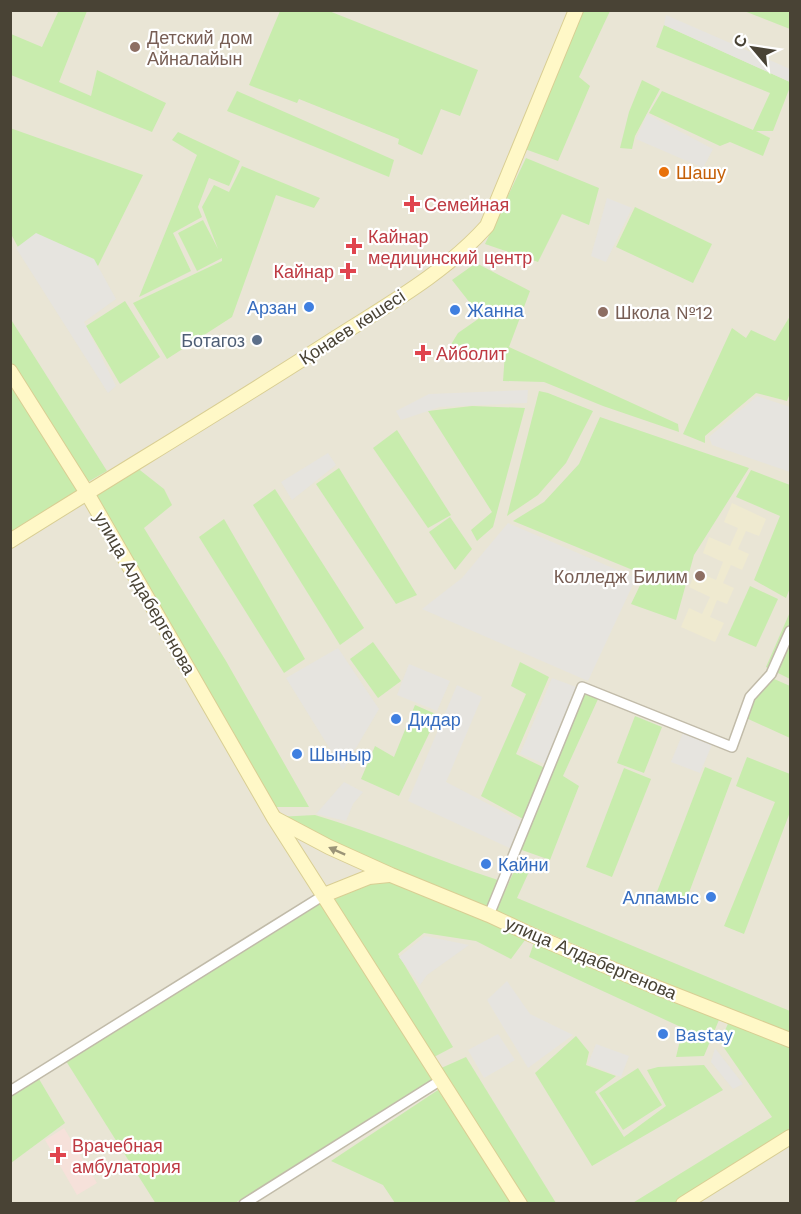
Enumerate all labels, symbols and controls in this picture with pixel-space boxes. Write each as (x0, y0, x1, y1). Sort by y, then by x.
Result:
north arrow (723, 18, 783, 78)
place label: Детский дом Айналайын (147, 27, 253, 69)
text: С (729, 31, 752, 51)
marker: Детский дом Айналайын (128, 40, 142, 54)
place label: Шашу (676, 162, 726, 183)
marker: Шашу (657, 165, 671, 179)
place label: Семейная (424, 194, 509, 215)
marker: Семейная (405, 197, 419, 211)
place label: Кайнар медицинский центр (368, 226, 532, 268)
marker: Кайнар медицинский центр (345, 237, 363, 255)
place label: Кайнар (273, 261, 334, 282)
marker: Кайнар (339, 262, 357, 280)
street label: Қонаев көшесі (295, 285, 409, 369)
place label: Арзан (247, 297, 297, 318)
marker: Арзан (302, 300, 316, 314)
place label: Жанна (467, 300, 525, 321)
place label: Школа №12 (615, 302, 713, 323)
marker: Жанна (448, 303, 462, 317)
marker: Школа №12 (596, 305, 610, 319)
place label: Ботагоз (181, 330, 245, 351)
marker: Ботагоз (250, 333, 264, 347)
place label: Айболит (436, 343, 507, 364)
marker: Айболит (414, 344, 432, 362)
street label: улица Алдабергенова (90, 508, 201, 679)
place label: Колледж Билим (554, 566, 688, 587)
marker: Колледж Билим (693, 569, 707, 583)
place label: Дидар (408, 709, 461, 730)
marker: Дидар (389, 712, 403, 726)
place label: Шыныр (309, 744, 371, 765)
marker: Шыныр (290, 747, 304, 761)
one-way arrow (328, 846, 346, 856)
place label: Кайни (498, 854, 549, 875)
marker: Кайни (479, 857, 493, 871)
place label: Алпамыс (622, 887, 699, 908)
marker: Алпамыс (704, 890, 718, 904)
street label: улица Алдабергенова (502, 912, 681, 1004)
place label: Bastay (675, 1024, 734, 1045)
marker: Bastay (656, 1027, 670, 1041)
place label: Врачебная амбулатория (72, 1135, 181, 1177)
marker: Врачебная амбулатория (49, 1146, 67, 1164)

